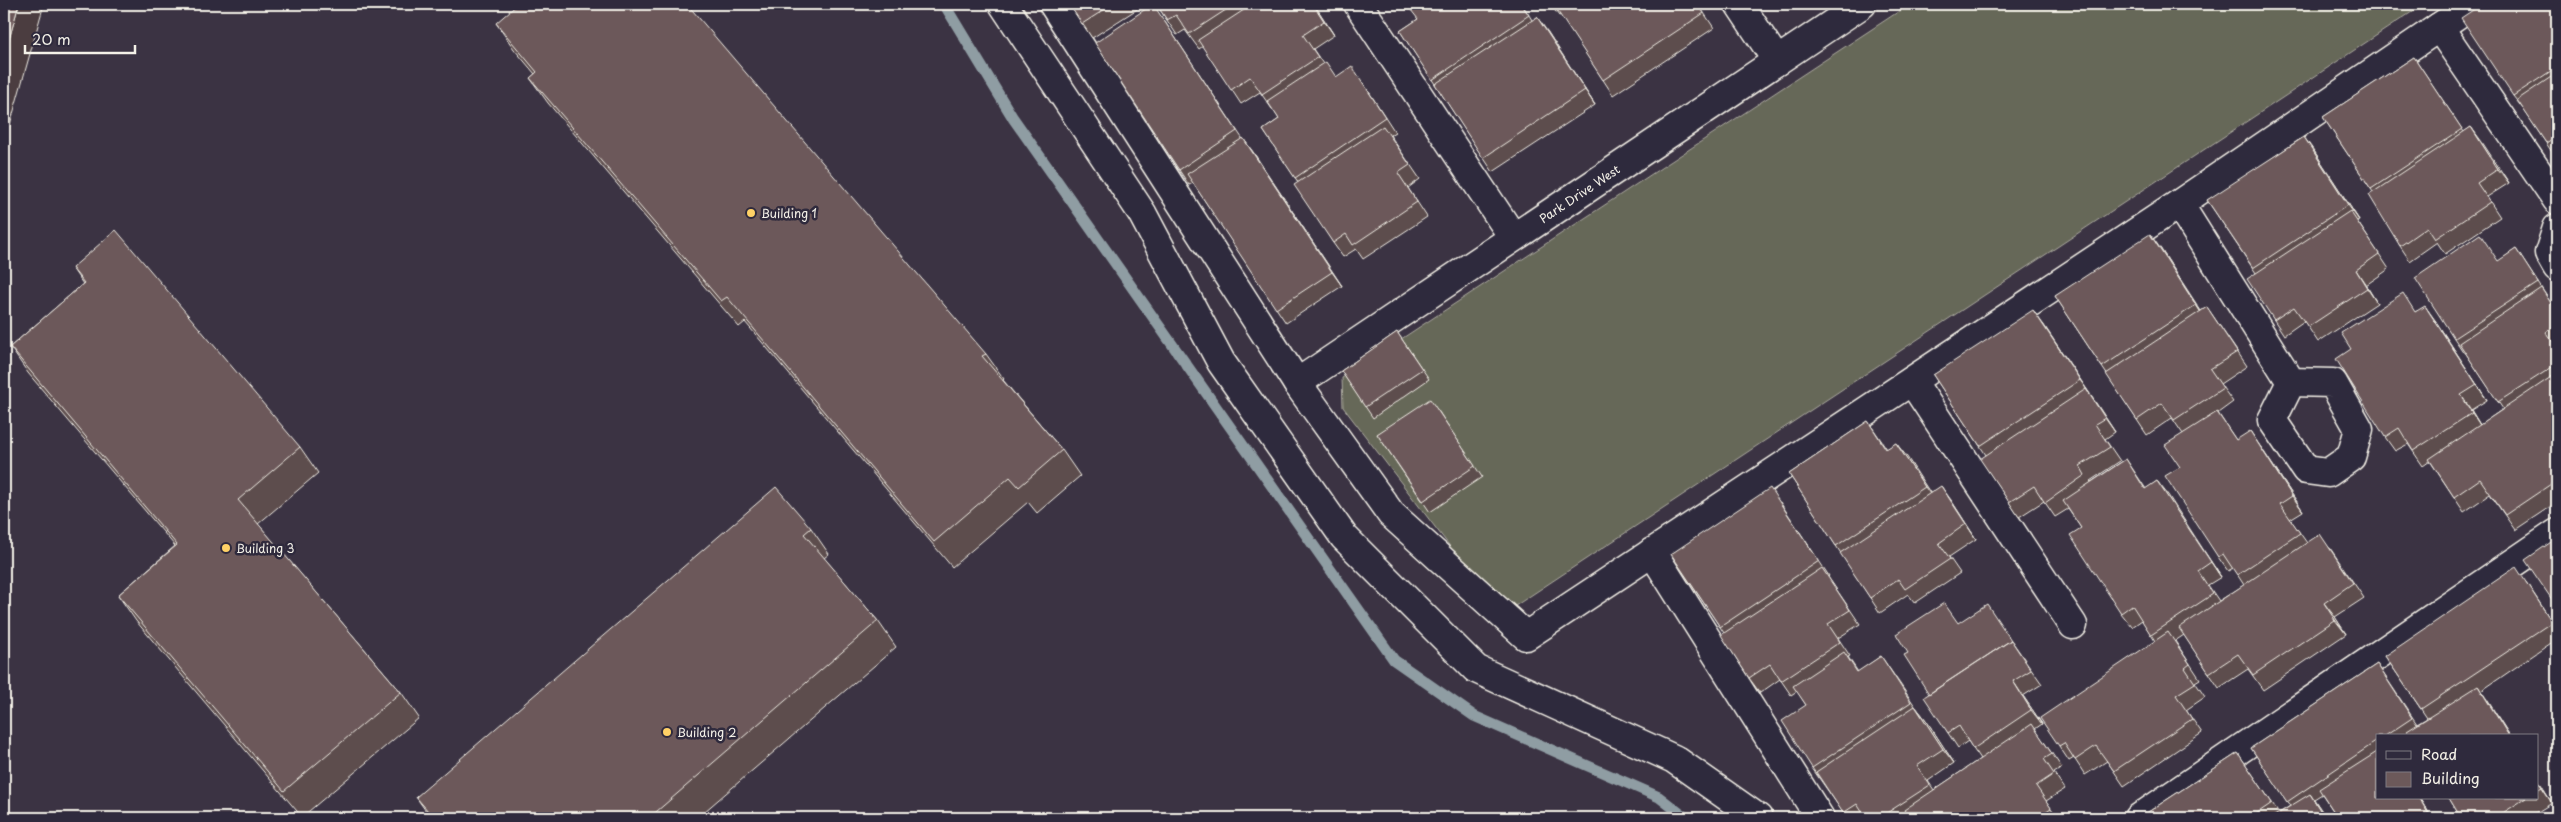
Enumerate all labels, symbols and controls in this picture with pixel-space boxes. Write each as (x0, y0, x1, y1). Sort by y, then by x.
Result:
scale bar (25, 22, 135, 54)
text: 20 m (32, 27, 71, 50)
street label: Park Drive West (1535, 160, 1623, 227)
place label: Building 1 (761, 204, 817, 222)
marker: Building 1 (745, 207, 757, 219)
place label: Building 3 (236, 539, 294, 557)
marker: Building 3 (220, 542, 232, 554)
place label: Building 2 (677, 723, 736, 741)
marker: Building 2 (661, 726, 673, 738)
legend (2376, 734, 2538, 800)
text: Road (2421, 742, 2457, 765)
text: Building (2421, 766, 2480, 789)

